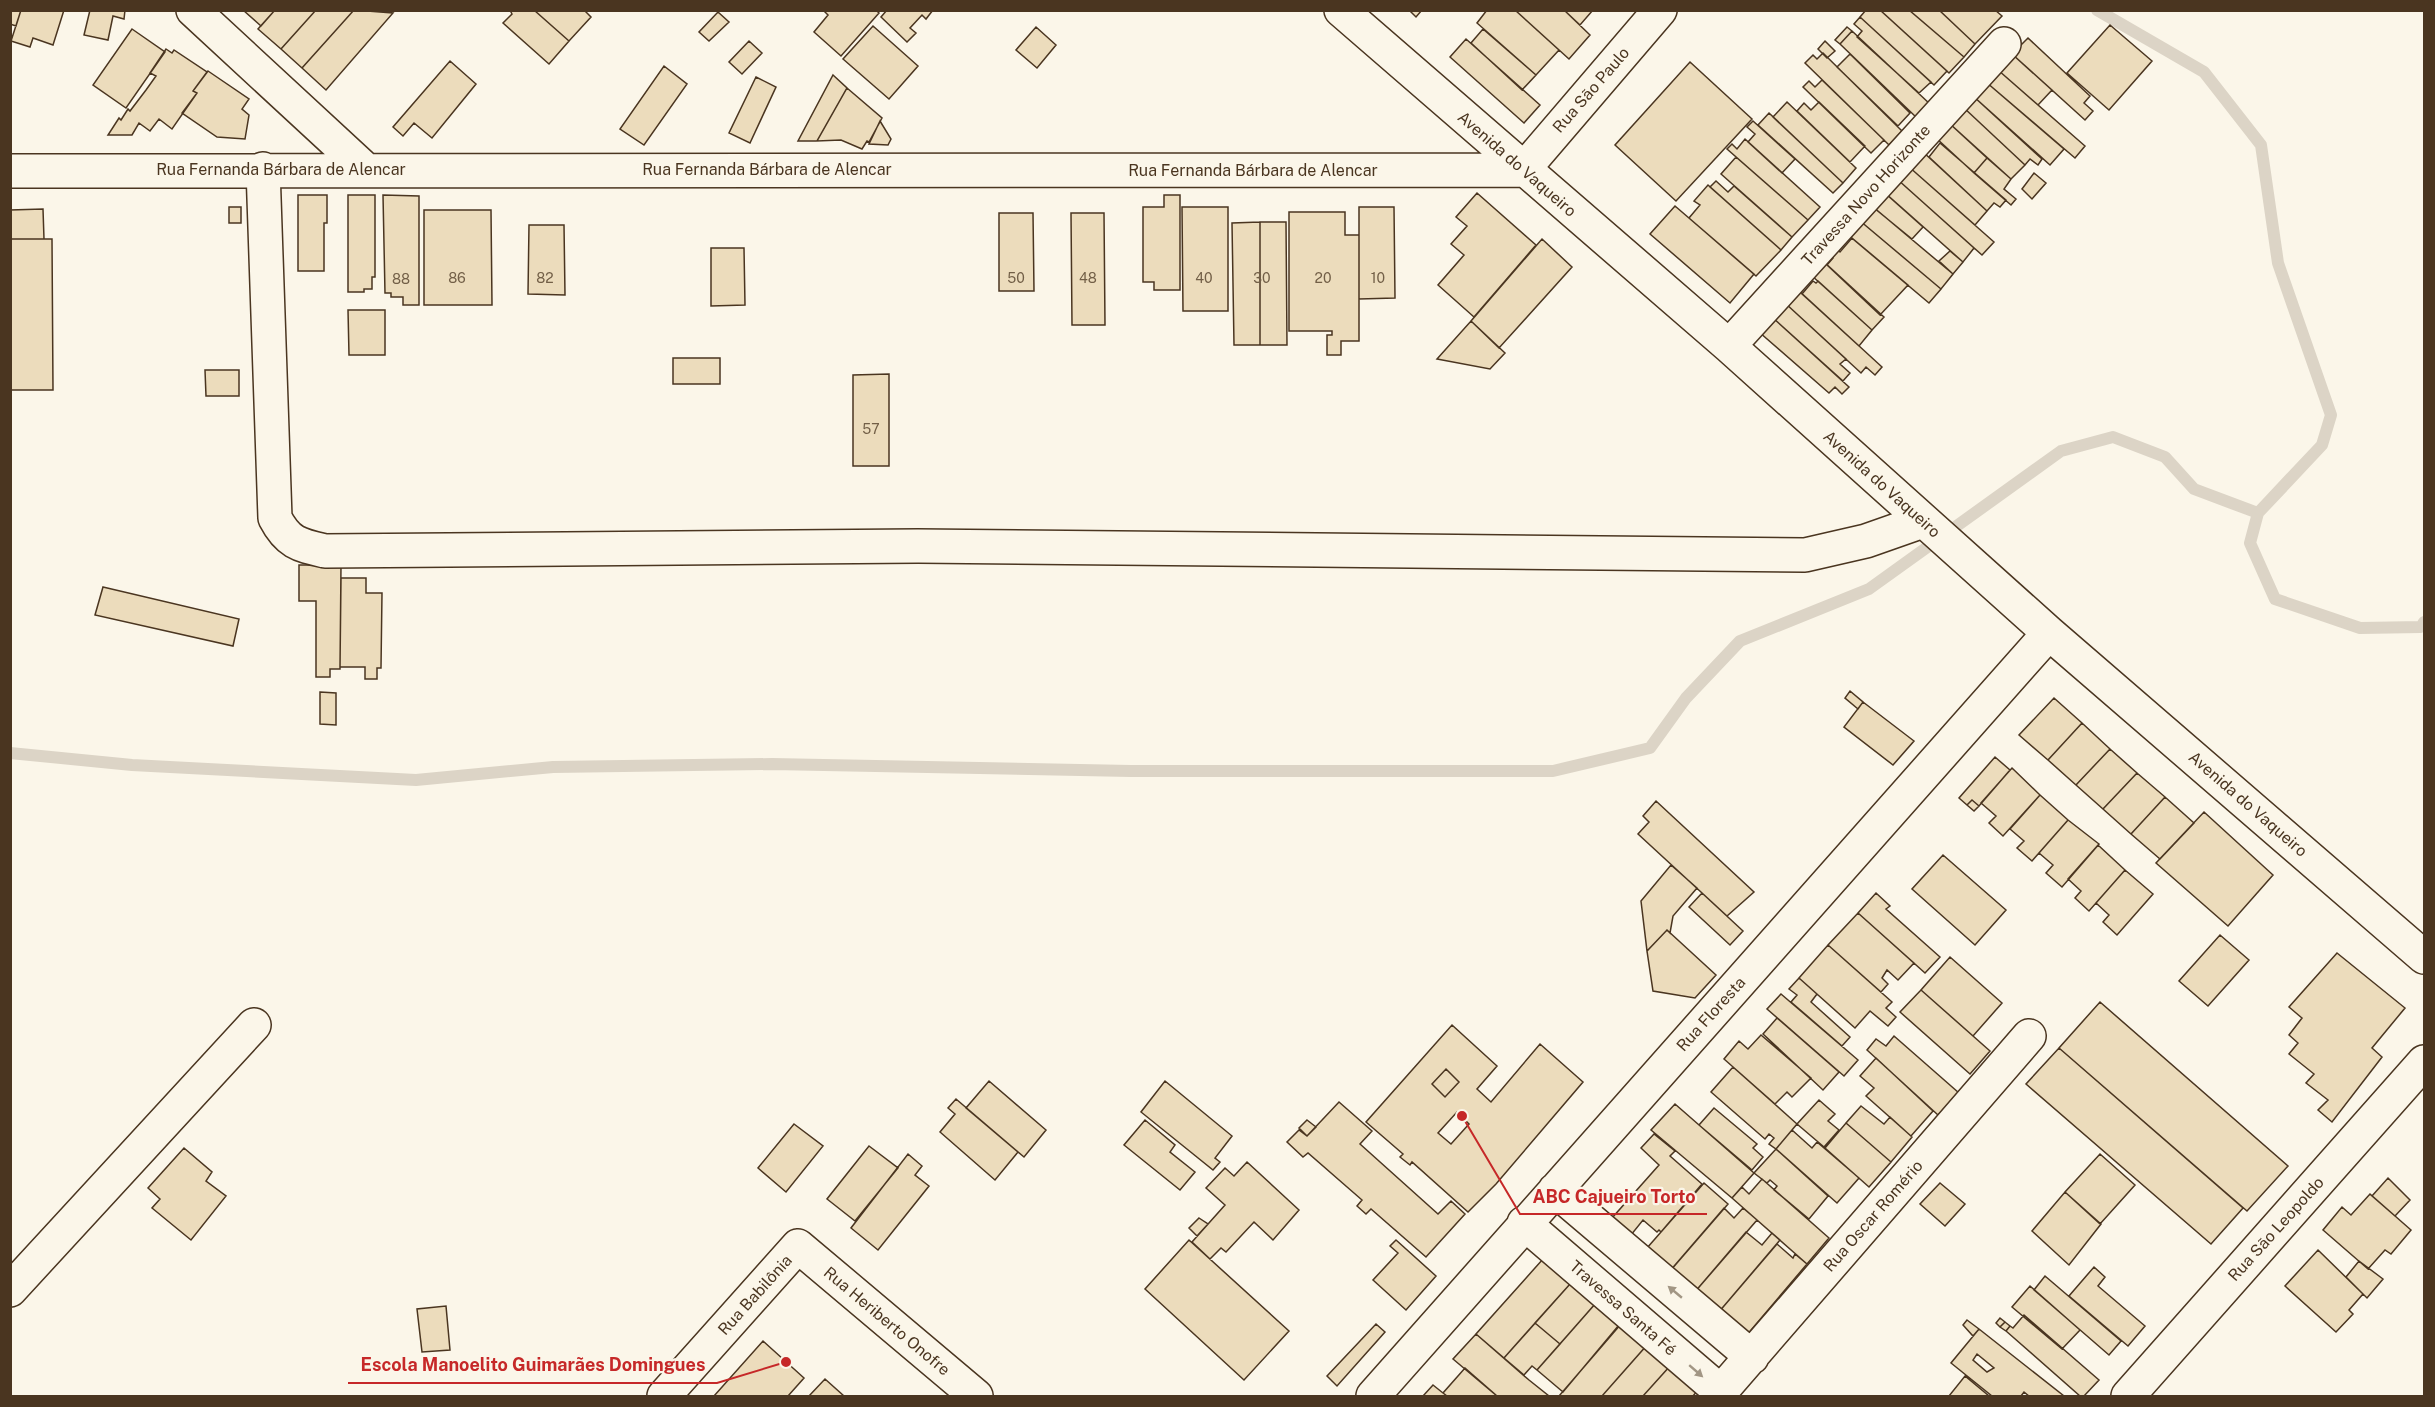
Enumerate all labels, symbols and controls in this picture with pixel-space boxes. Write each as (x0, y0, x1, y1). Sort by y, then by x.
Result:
street label: Rua São Paulo (1549, 43, 1633, 137)
street label: Avenida do Vaqueiro (1454, 107, 1580, 221)
street label: Travessa Novo Horizonte (1798, 121, 1934, 269)
street label: Rua Fernanda Bárbara de Alencar (156, 160, 406, 179)
street label: Rua Fernanda Bárbara de Alencar (642, 160, 892, 179)
street label: Rua Fernanda Bárbara de Alencar (1128, 161, 1378, 180)
house number: 86 (448, 270, 466, 286)
house number: 82 (536, 270, 554, 286)
house number: 50 (1007, 270, 1025, 286)
house number: 48 (1079, 270, 1097, 286)
house number: 40 (1195, 270, 1213, 286)
house number: 30 (1253, 270, 1271, 286)
house number: 20 (1315, 270, 1331, 286)
house number: 10 (1371, 270, 1385, 286)
house number: 88 (392, 271, 410, 287)
house number: 57 (862, 421, 880, 437)
street label: Avenida do Vaqueiro (1820, 427, 1944, 541)
street label: Avenida do Vaqueiro (2185, 747, 2311, 861)
street label: Rua Floresta (1673, 973, 1749, 1055)
street label: Rua Oscar Romério (1819, 1156, 1927, 1276)
street label: Rua São Leopoldo (2224, 1173, 2328, 1285)
callout: ABC Cajueiro Torto (1520, 1178, 1707, 1214)
text: ABC Cajueiro Torto (1532, 1186, 1696, 1207)
street label: Rua Babilônia (714, 1251, 796, 1339)
street label: Travessa Santa Fé (1566, 1257, 1680, 1359)
street label: Rua Heriberto Onofre (820, 1263, 954, 1379)
one-way arrow (1668, 1286, 1683, 1299)
callout: Escola Manoelito Guimarães Domingues (348, 1347, 717, 1383)
text: Escola Manoelito Guimarães Domingues (361, 1354, 705, 1375)
one-way arrow (1688, 1364, 1703, 1377)

